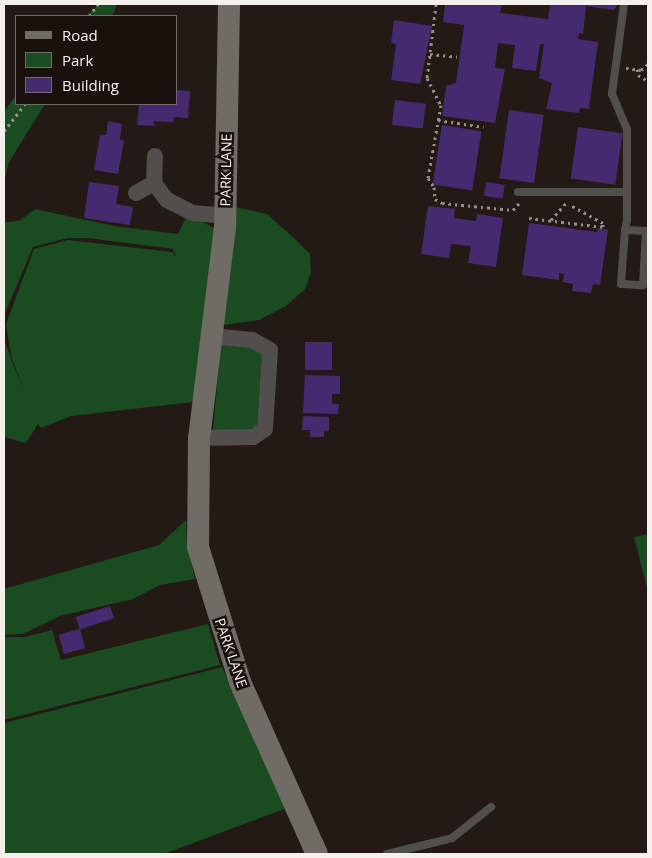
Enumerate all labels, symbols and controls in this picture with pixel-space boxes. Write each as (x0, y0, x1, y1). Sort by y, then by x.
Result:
legend (15, 15, 178, 105)
text: Road (62, 25, 98, 45)
text: Park (62, 50, 93, 70)
text: Building (62, 75, 119, 95)
street label: PARK LANE (217, 134, 235, 206)
street label: PARK LANE (211, 616, 251, 690)

